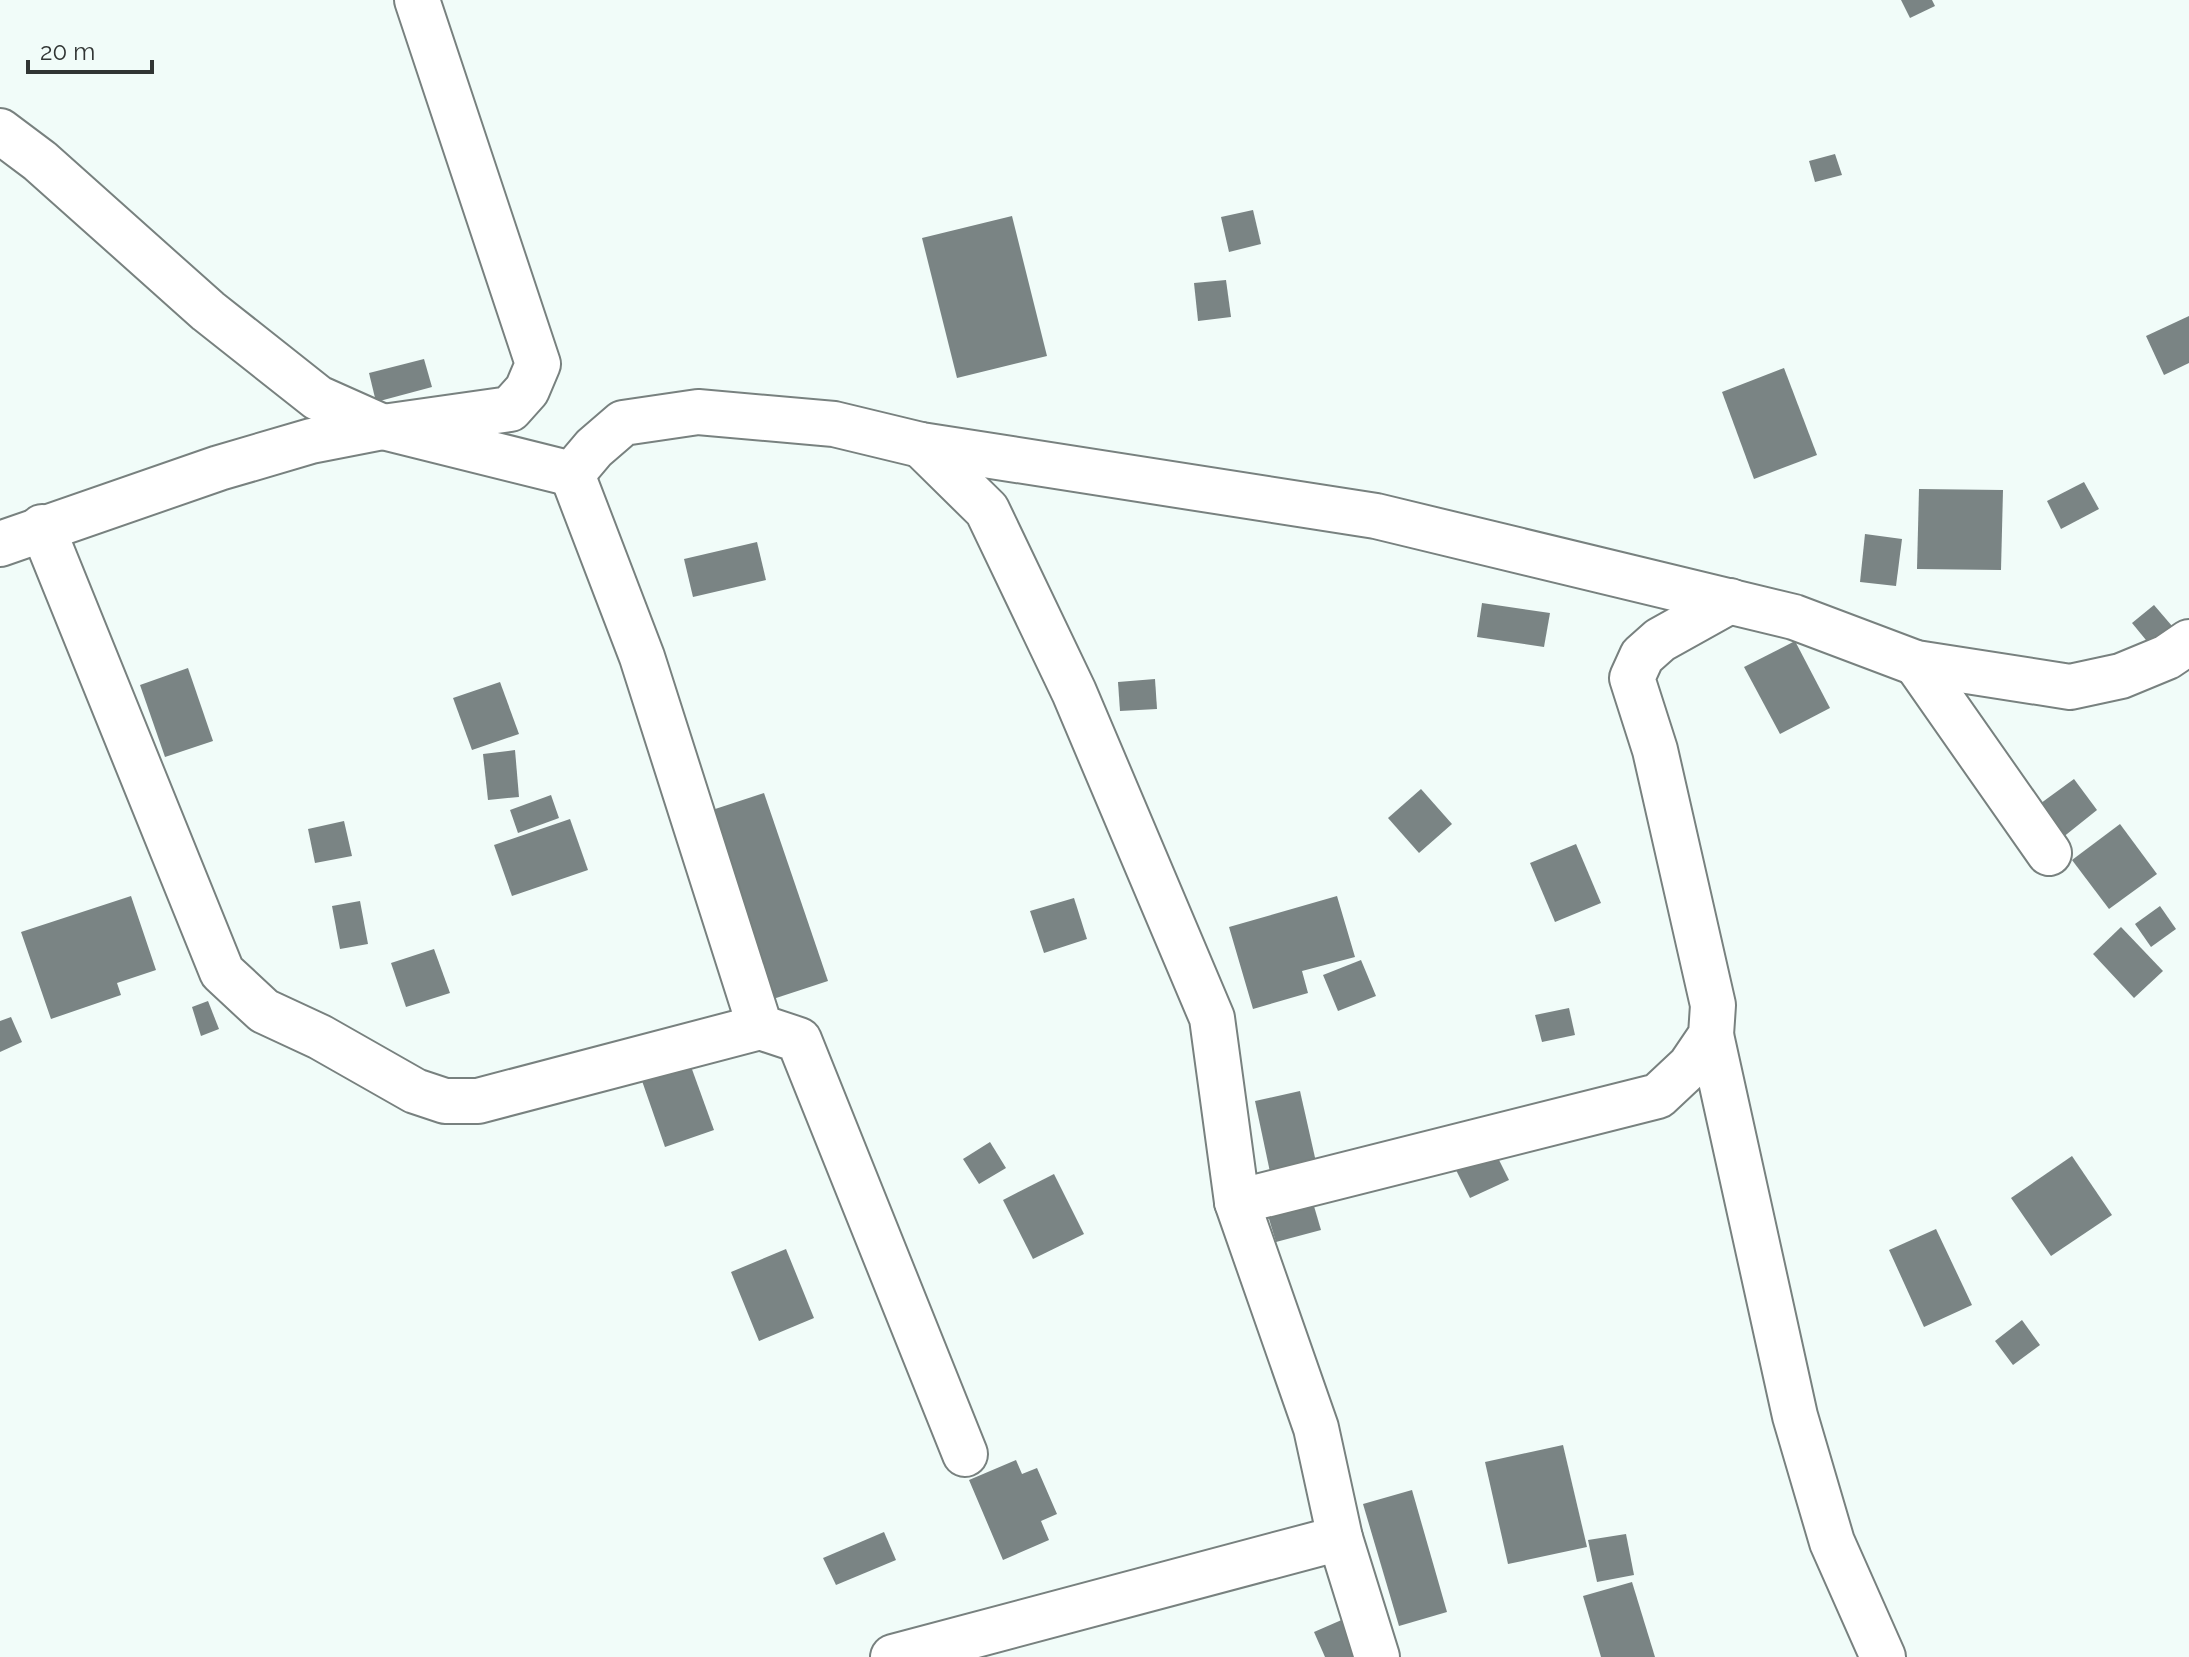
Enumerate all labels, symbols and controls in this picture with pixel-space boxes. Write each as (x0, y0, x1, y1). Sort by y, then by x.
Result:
scale bar (28, 24, 152, 74)
text: 20 m (40, 37, 95, 66)

